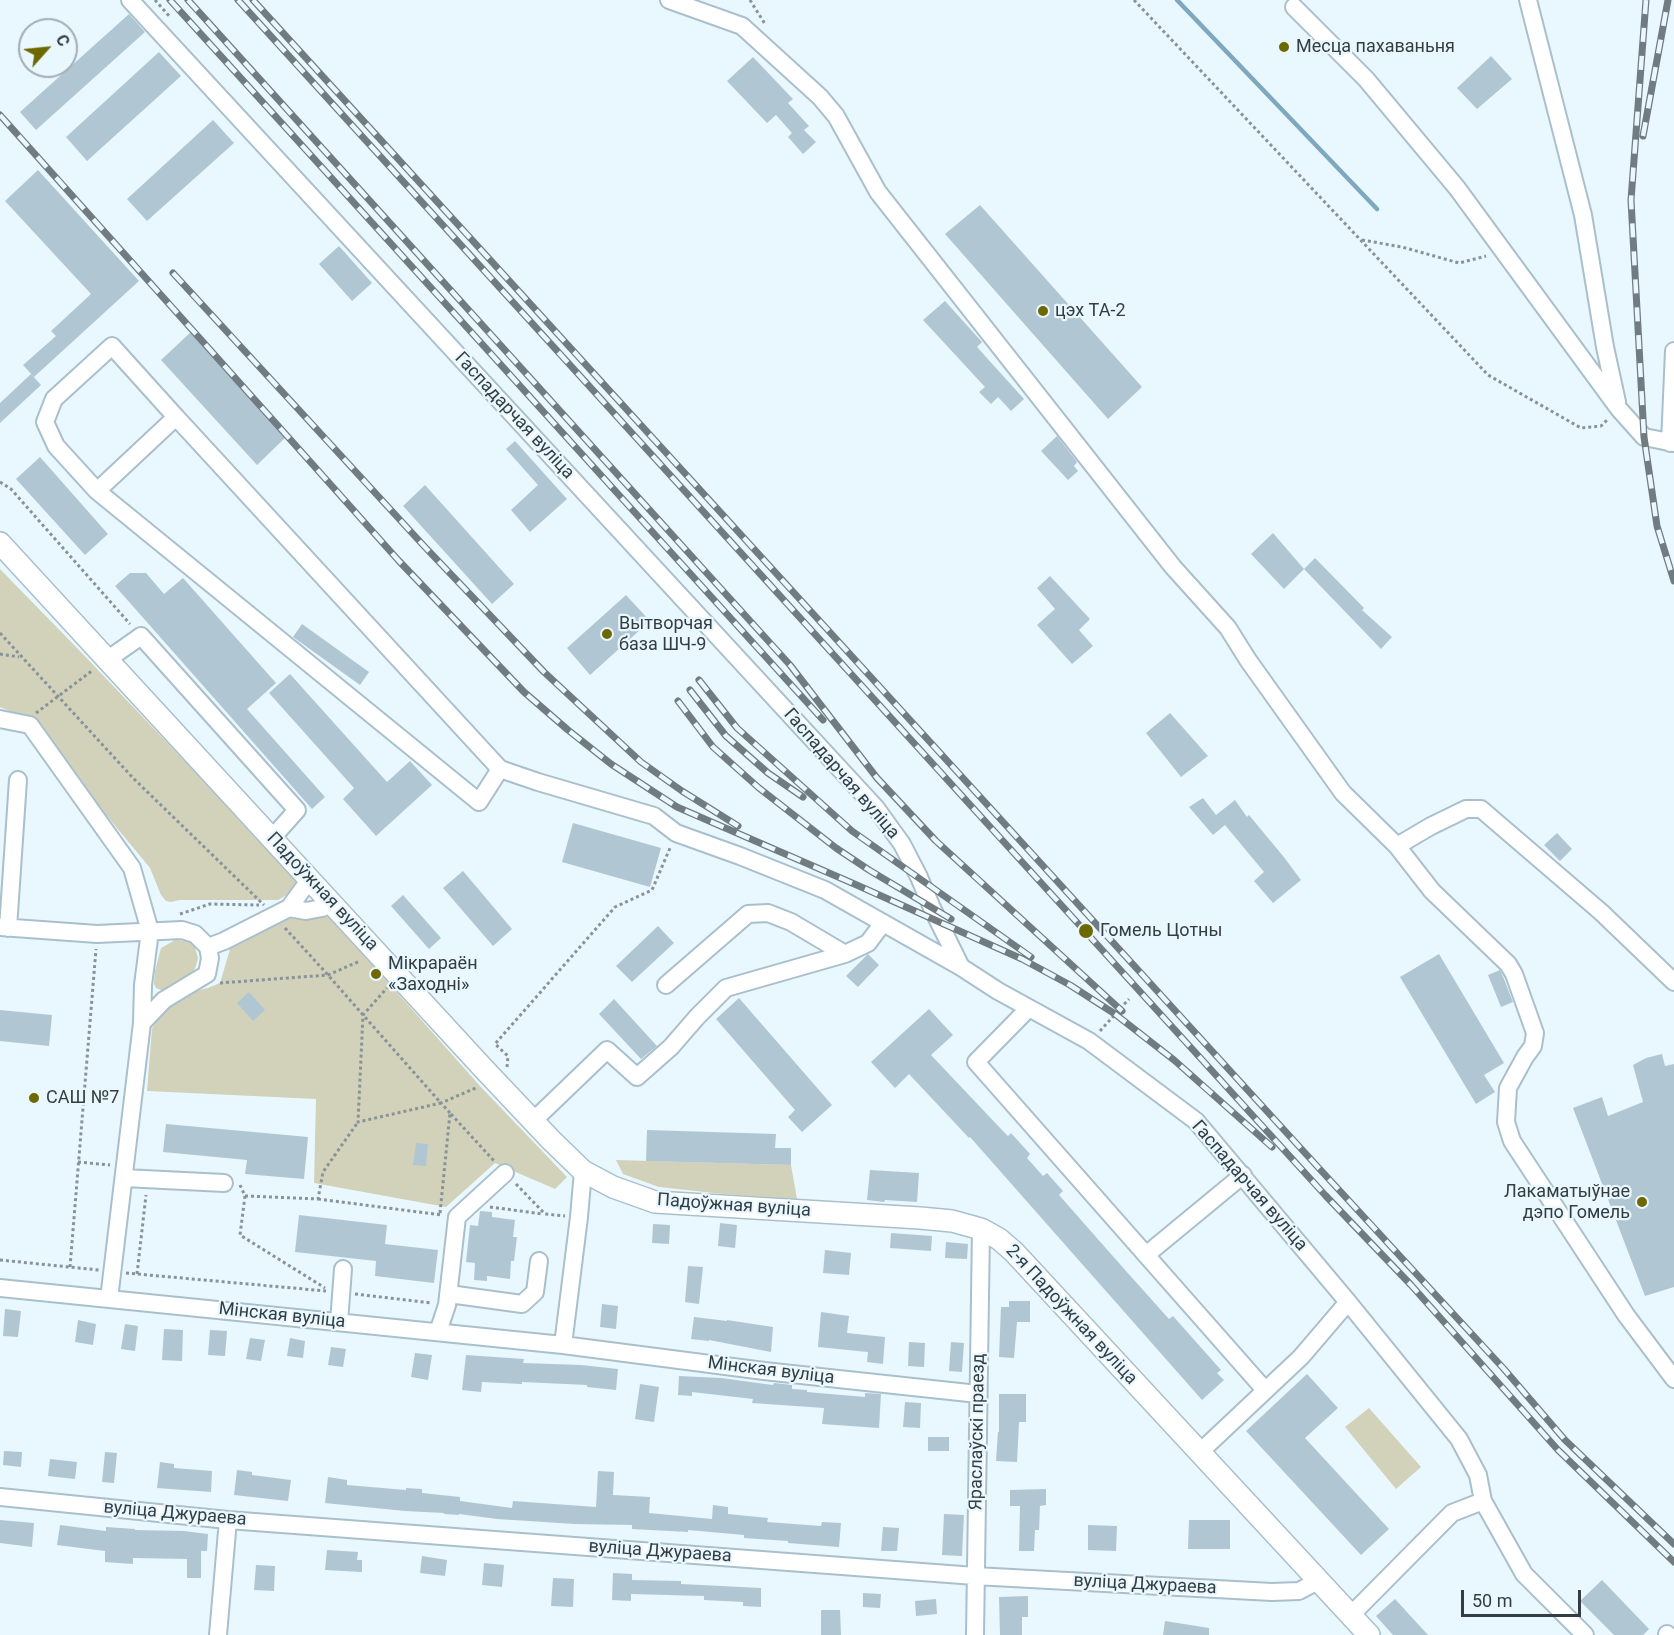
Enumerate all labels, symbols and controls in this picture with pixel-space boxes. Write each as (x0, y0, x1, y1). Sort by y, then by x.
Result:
north arrow (18, 18, 78, 78)
text: С (52, 32, 74, 49)
place label: Месца пахаваньня (1296, 36, 1455, 58)
marker: Месца пахаваньня (1277, 40, 1291, 54)
place label: цэх ТА-2 (1055, 300, 1125, 322)
marker: цэх ТА-2 (1036, 304, 1050, 318)
street label: Гаспадарчая вуліца (450, 348, 578, 484)
place label: Вытворчая база ШЧ-9 (619, 613, 713, 656)
marker: Вытворчая база ШЧ-9 (600, 627, 614, 641)
street label: Гаспадарчая вуліца (778, 704, 904, 844)
street label: Падоўжная вуліца (262, 828, 382, 956)
place label: Гомель Цотны (1100, 920, 1222, 942)
marker: Гомель Цотны (1077, 922, 1095, 940)
place label: Мікрараён «Заходні» (388, 953, 478, 996)
marker: Мікрараён «Заходні» (369, 967, 383, 981)
place label: САШ №7 (46, 1087, 119, 1109)
marker: САШ №7 (27, 1091, 41, 1105)
street label: Гаспадарчая вуліца (1186, 1116, 1312, 1256)
place label: Лакаматыўнае дэпо Гомель (1504, 1181, 1630, 1224)
street label: Падоўжная вуліца (656, 1190, 812, 1222)
marker: Лакаматыўнае дэпо Гомель (1635, 1195, 1649, 1209)
street label: 2-я Падоўжная вуліца (1001, 1241, 1141, 1389)
street label: Мінская вуліца (218, 1299, 346, 1333)
street label: Мінская вуліца (706, 1353, 836, 1389)
street label: Яраслаўскі праезд (966, 1353, 990, 1511)
street label: вуліца Джураева (103, 1497, 247, 1531)
street label: вуліца Джураева (588, 1536, 732, 1568)
street label: вуліца Джураева (1073, 1570, 1217, 1600)
scale bar (1464, 1578, 1584, 1616)
text: 50 m (1472, 1590, 1512, 1611)

